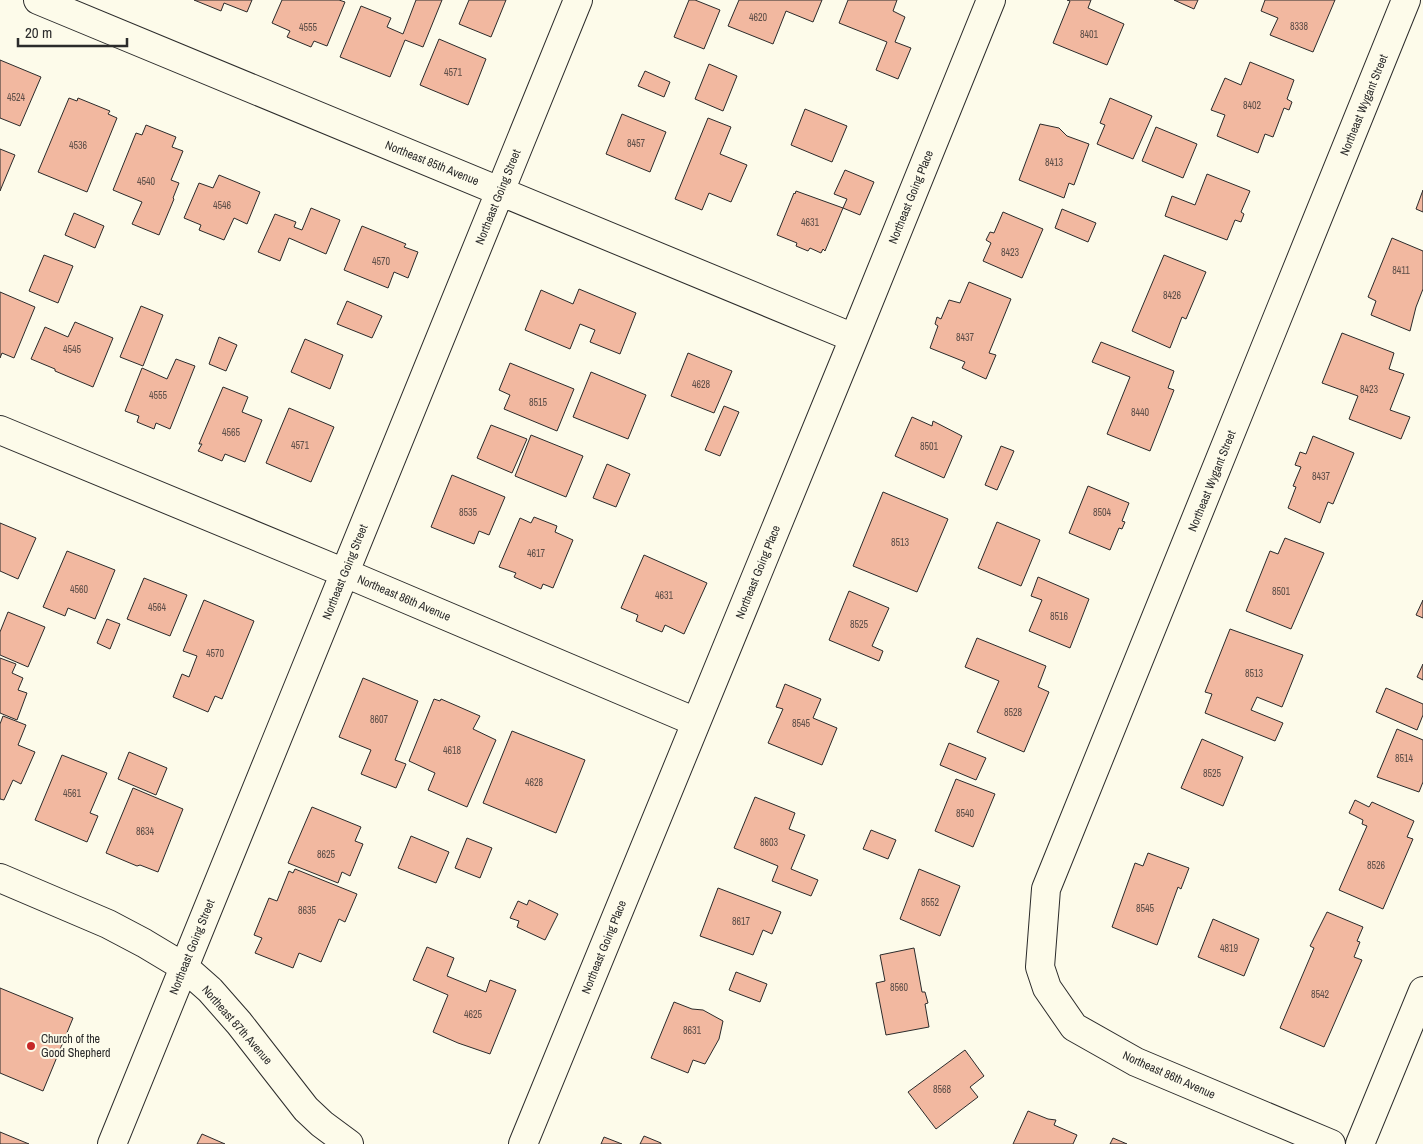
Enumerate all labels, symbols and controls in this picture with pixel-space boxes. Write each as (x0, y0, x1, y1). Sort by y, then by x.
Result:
house number: 4620 (749, 11, 768, 24)
scale bar (18, 15, 126, 47)
house number: 8338 (1290, 20, 1309, 33)
house number: 4555 (299, 21, 318, 34)
text: 20 m (25, 22, 52, 43)
house number: 8401 (1080, 28, 1099, 41)
street label: Northeast Wygant Street (1336, 52, 1392, 158)
house number: 4571 (444, 66, 463, 79)
house number: 4524 (7, 91, 26, 104)
house number: 8402 (1243, 99, 1262, 112)
street label: Northeast 85th Avenue (383, 137, 481, 189)
house number: 8457 (627, 137, 646, 150)
house number: 4536 (69, 139, 88, 152)
street label: Northeast Going Street (472, 147, 524, 247)
street label: Northeast Going Place (885, 148, 937, 246)
house number: 8413 (1045, 156, 1064, 169)
house number: 4540 (137, 175, 156, 188)
house number: 4546 (213, 199, 232, 212)
house number: 4631 (801, 216, 820, 229)
house number: 8423 (1001, 246, 1020, 259)
house number: 4570 (372, 255, 391, 268)
house number: 8411 (1392, 264, 1410, 277)
house number: 8426 (1163, 289, 1182, 302)
house number: 8437 (956, 331, 975, 344)
house number: 4545 (63, 343, 82, 356)
house number: 4628 (692, 378, 711, 391)
house number: 8423 (1360, 383, 1379, 396)
house number: 4555 (149, 389, 168, 402)
house number: 8515 (529, 396, 548, 409)
house number: 8440 (1131, 406, 1150, 419)
house number: 4565 (222, 426, 241, 439)
street label: Northeast Wygant Street (1184, 428, 1240, 534)
house number: 4571 (291, 439, 310, 452)
house number: 8501 (920, 440, 939, 453)
house number: 8437 (1312, 470, 1331, 483)
house number: 8535 (459, 506, 478, 519)
house number: 8504 (1093, 506, 1112, 519)
street label: Northeast Going Street (319, 522, 371, 622)
street label: Northeast Going Place (732, 523, 784, 621)
house number: 8513 (891, 536, 910, 549)
house number: 4617 (527, 547, 546, 560)
street label: Northeast 86th Avenue (355, 571, 453, 625)
house number: 4560 (70, 583, 89, 596)
house number: 8501 (1272, 585, 1291, 598)
house number: 4631 (655, 589, 674, 602)
house number: 4564 (148, 601, 167, 614)
house number: 8516 (1050, 610, 1069, 623)
house number: 8525 (850, 618, 869, 631)
house number: 4570 (206, 647, 225, 660)
house number: 8513 (1245, 667, 1264, 680)
house number: 8528 (1004, 706, 1023, 719)
house number: 8607 (370, 713, 389, 726)
house number: 8545 (792, 717, 811, 730)
house number: 4618 (443, 744, 462, 757)
house number: 8514 (1395, 752, 1414, 765)
house number: 8525 (1203, 767, 1222, 780)
house number: 4628 (525, 776, 544, 789)
house number: 4561 (63, 787, 82, 800)
house number: 8540 (956, 807, 975, 820)
house number: 8634 (136, 825, 155, 838)
house number: 8603 (760, 836, 779, 849)
house number: 8625 (317, 848, 336, 861)
house number: 8526 (1367, 859, 1386, 872)
house number: 8552 (921, 896, 940, 909)
street label: Northeast Going Street (166, 897, 218, 997)
street label: Northeast Going Place (578, 898, 630, 996)
house number: 8545 (1136, 902, 1155, 915)
house number: 8635 (298, 904, 317, 917)
house number: 8617 (732, 915, 751, 928)
house number: 4819 (1220, 942, 1239, 955)
house number: 8560 (890, 981, 909, 994)
street label: Northeast 87th Avenue (198, 982, 276, 1068)
house number: 8542 (1311, 988, 1330, 1001)
house number: 4625 (464, 1008, 483, 1021)
house number: 8631 (683, 1024, 702, 1037)
place label: Church of the Good Shepherd (41, 1031, 110, 1061)
marker: Church of the Good Shepherd (25, 1040, 37, 1052)
street label: Northeast 86th Avenue (1120, 1047, 1218, 1103)
house number: 8568 (933, 1083, 952, 1096)

